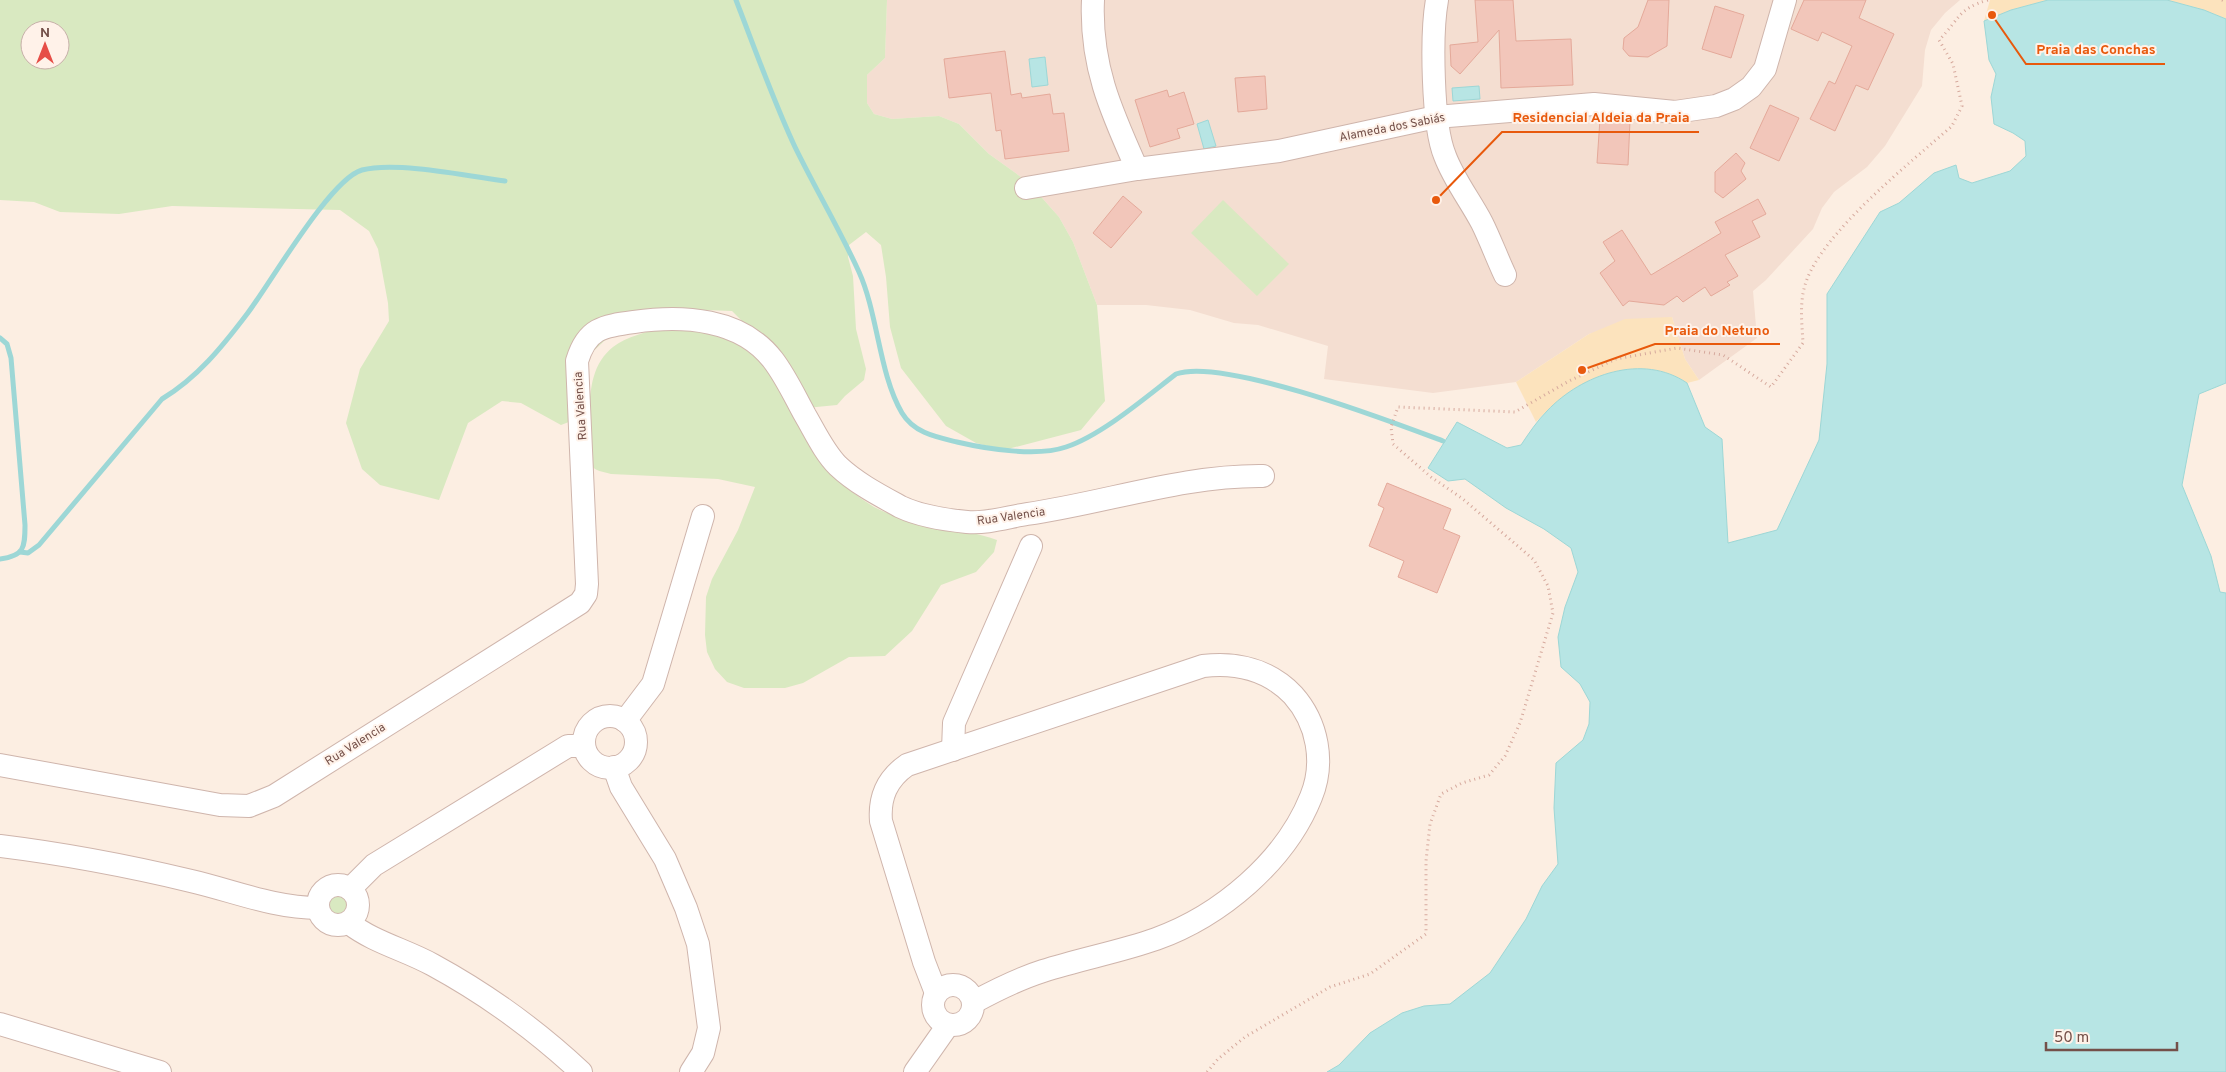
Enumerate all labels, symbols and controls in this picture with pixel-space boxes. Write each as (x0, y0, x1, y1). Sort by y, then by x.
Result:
north arrow (20, 20, 70, 70)
text: N (40, 25, 50, 42)
callout: Praia das Conchas (2026, 35, 2165, 64)
text: Praia das Conchas (2036, 42, 2156, 59)
callout: Residencial Aldeia da Praia (1502, 103, 1699, 132)
street label: Alameda dos Sabiás (1338, 110, 1447, 146)
text: Residencial Aldeia da Praia (1512, 110, 1690, 127)
callout: Praia do Netuno (1655, 315, 1780, 344)
text: Praia do Netuno (1664, 323, 1770, 340)
street label: Rua Valencia (571, 371, 591, 441)
street label: Rua Valencia (976, 504, 1046, 530)
street label: Rua Valencia (322, 720, 389, 770)
scale bar (2046, 1020, 2177, 1052)
text: 50 m (2054, 1029, 2089, 1048)

